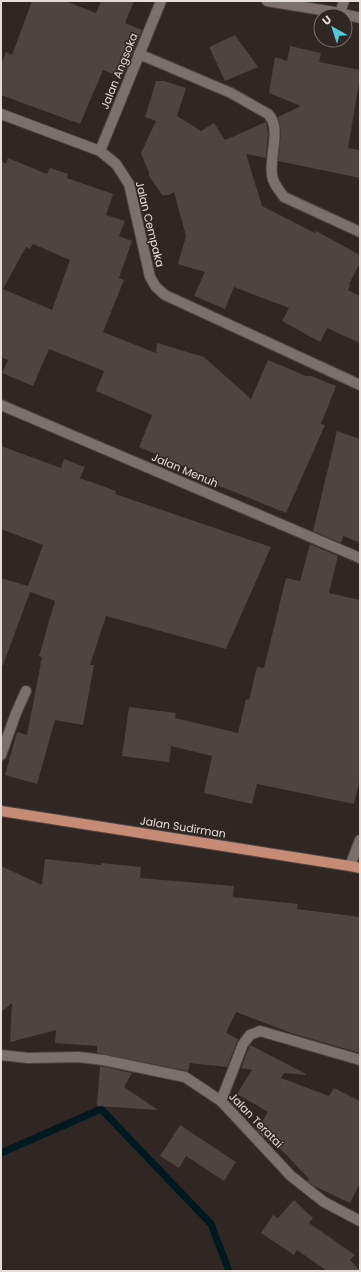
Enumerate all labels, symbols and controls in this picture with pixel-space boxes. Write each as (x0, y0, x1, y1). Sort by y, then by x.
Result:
north arrow (313, 8, 353, 48)
text: U (319, 11, 335, 29)
street label: Jalan Angsoka (96, 30, 142, 112)
street label: Jalan Cempaka (132, 179, 168, 269)
street label: Jalan Menuh (149, 449, 221, 491)
street label: Jalan Sudirman (139, 812, 227, 842)
street label: Jalan Teratai (225, 1089, 287, 1152)

